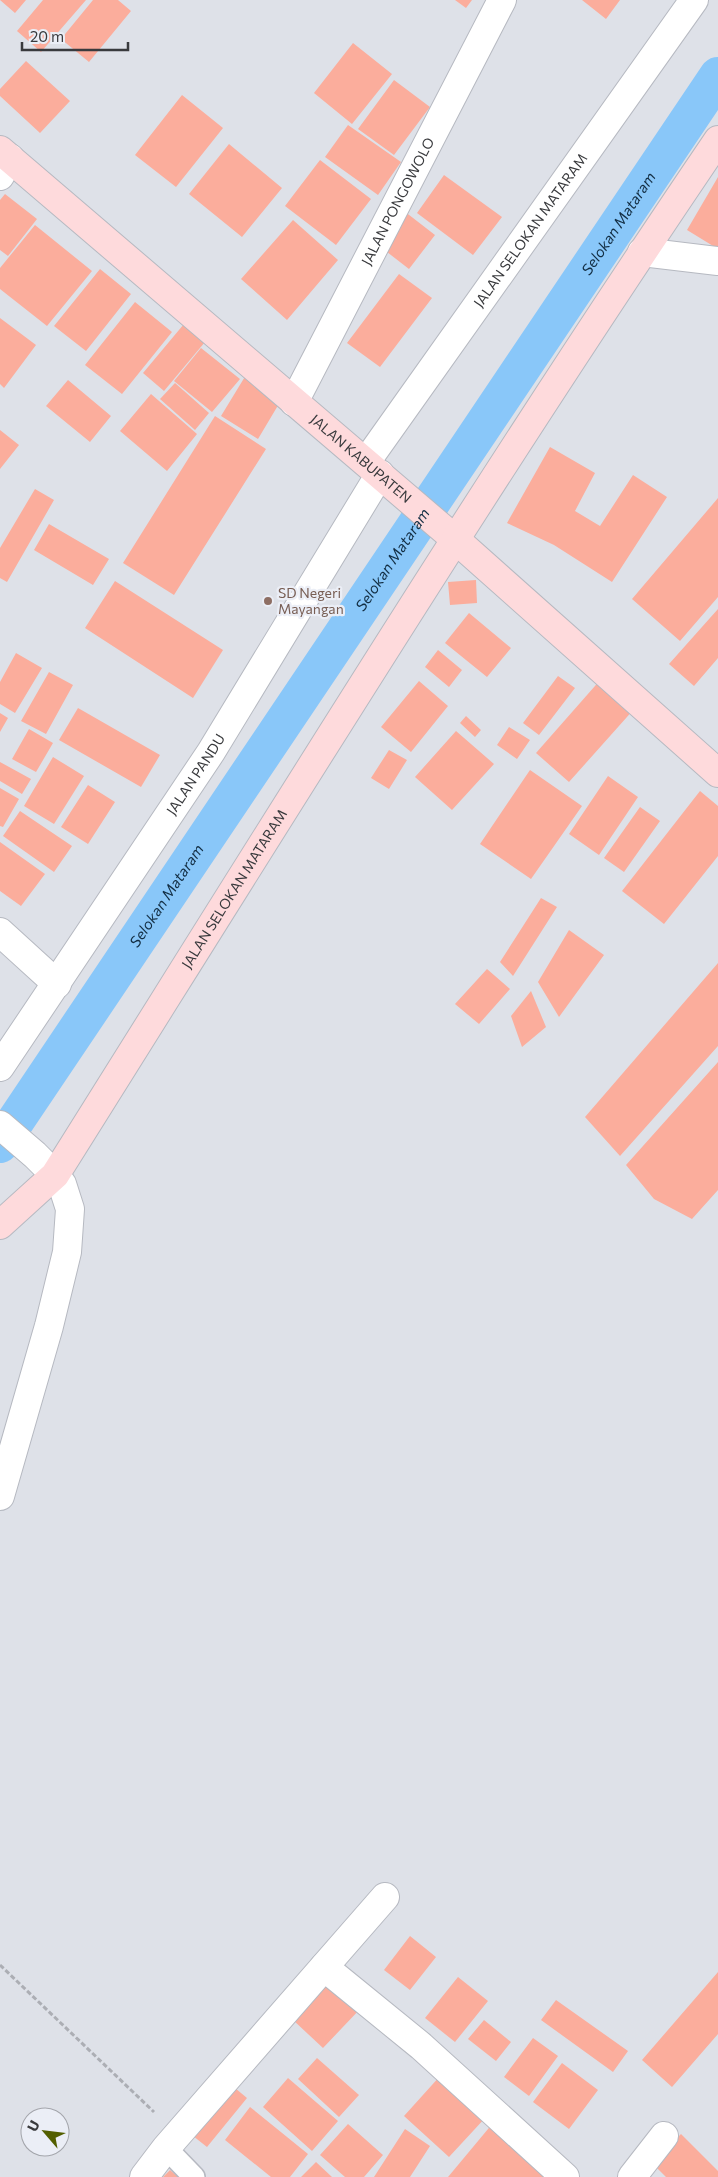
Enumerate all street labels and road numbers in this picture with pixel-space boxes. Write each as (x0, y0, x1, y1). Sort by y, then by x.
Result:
street label: JALAN PONGOWOLO (357, 134, 437, 268)
street label: JALAN SELOKAN MATARAM (470, 150, 590, 310)
street label: JALAN KABUPATEN (307, 410, 415, 506)
street label: JALAN PANDU (162, 731, 228, 818)
street label: JALAN SELOKAN MATARAM (178, 806, 290, 971)

